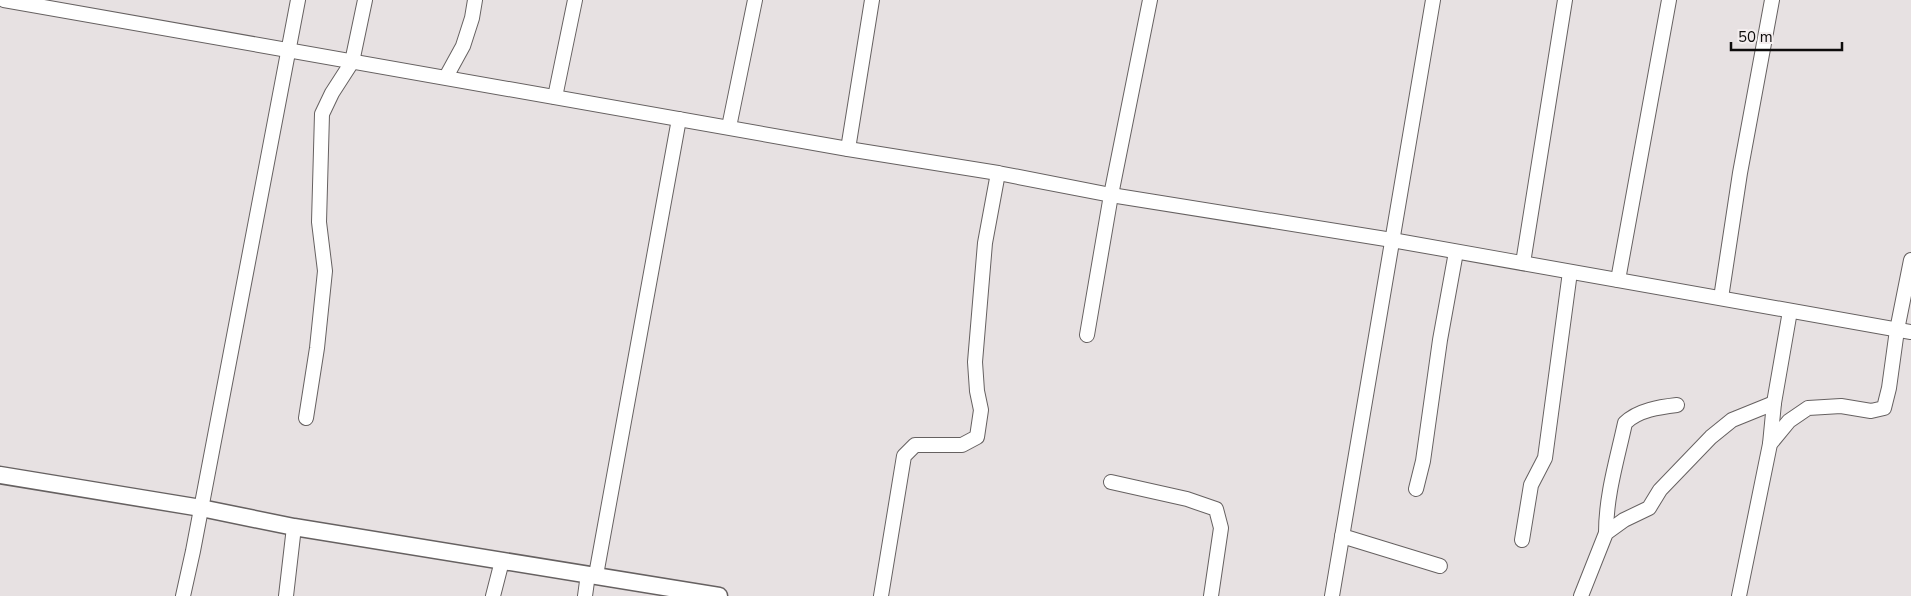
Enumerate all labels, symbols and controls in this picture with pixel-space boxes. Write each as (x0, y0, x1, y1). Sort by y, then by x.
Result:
scale bar (1731, 20, 1842, 52)
text: 50 m (1738, 27, 1773, 47)

